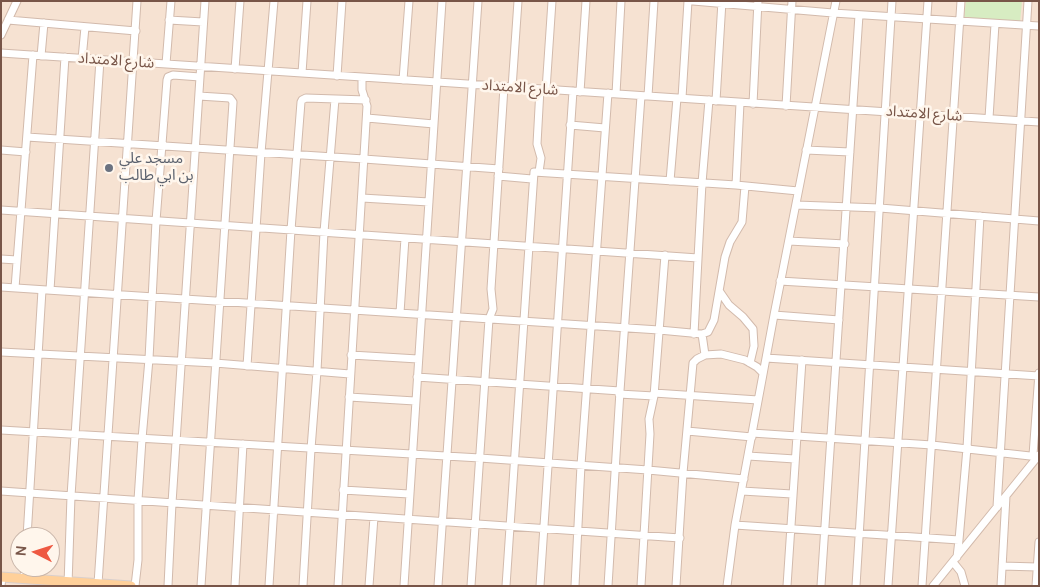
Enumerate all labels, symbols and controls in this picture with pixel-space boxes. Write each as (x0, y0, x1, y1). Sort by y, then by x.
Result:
street label: شارع الامتداد (77, 49, 155, 73)
street label: شارع الامتداد (481, 76, 559, 100)
street label: شارع الامتداد (885, 102, 963, 126)
place label: مسجد علي بن ابي طالب (119, 150, 193, 185)
marker: مسجد علي بن ابي طالب (103, 162, 115, 174)
north arrow (10, 527, 60, 577)
text: N (11, 545, 30, 557)

